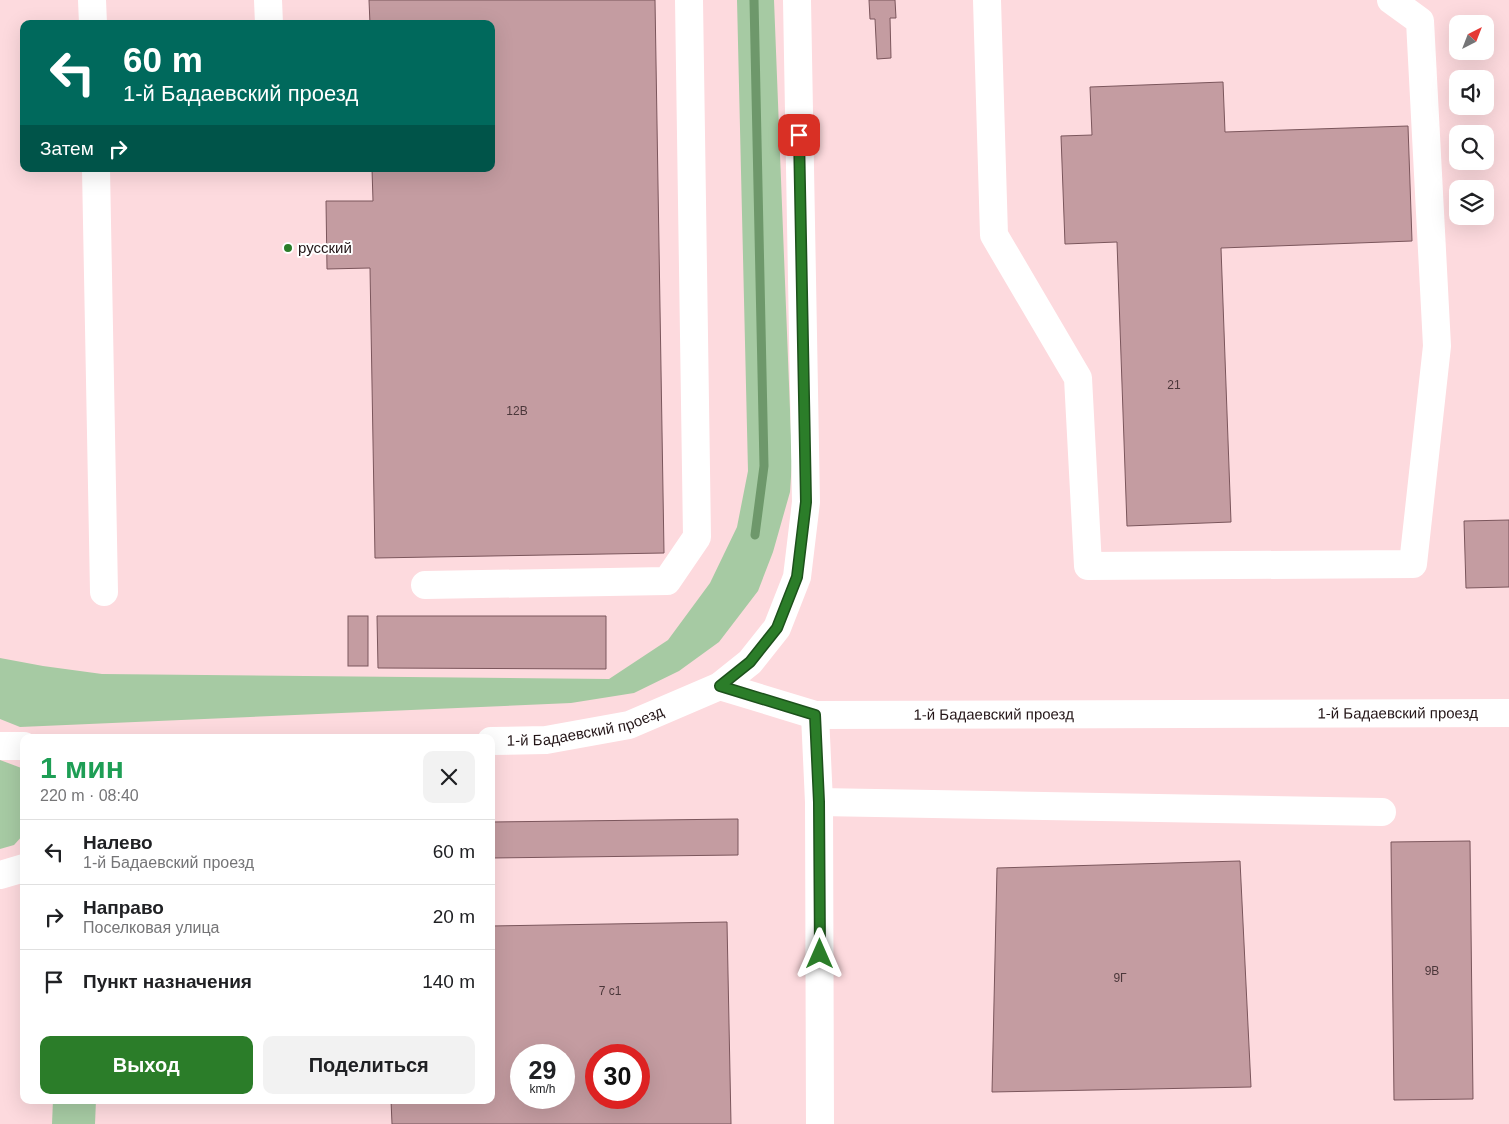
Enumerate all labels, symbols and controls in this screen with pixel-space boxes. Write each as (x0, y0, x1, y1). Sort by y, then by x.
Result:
north arrow (1449, 15, 1494, 60)
map controls (1449, 15, 1494, 225)
icon: left (40, 40, 105, 105)
text: 60 m (123, 40, 203, 79)
button: sound (1449, 70, 1494, 115)
text: 1-й Бадаевский проезд (123, 81, 358, 106)
pin (778, 114, 820, 156)
icon: arrive (785, 121, 813, 149)
button: search (1449, 125, 1494, 170)
icon: right (104, 135, 132, 163)
text: Затем (40, 138, 94, 159)
button: layers (1449, 180, 1494, 225)
place label: русский (298, 239, 352, 256)
marker: русский (282, 242, 294, 254)
house number: 21 (1167, 378, 1181, 392)
house number: 12В (506, 404, 528, 418)
street label: 1-й Бадаевский проезд (507, 702, 666, 749)
street label: 1-й Бадаевский проезд (1317, 704, 1478, 722)
street label: 1-й Бадаевский проезд (913, 705, 1074, 723)
text: 1 мин (40, 751, 124, 784)
button: close (423, 751, 475, 803)
text: 220 m · 08:40 (40, 787, 139, 804)
text: Налево (83, 832, 153, 853)
icon: left (40, 838, 68, 866)
text: 60 m (433, 841, 475, 862)
text: 1-й Бадаевский проезд (83, 854, 254, 871)
text: Направо (83, 897, 164, 918)
icon: right (40, 903, 68, 931)
text: 20 m (433, 906, 475, 927)
text: Поселковая улица (83, 919, 220, 936)
position arrow (793, 927, 845, 979)
house number: 9В (1425, 964, 1439, 978)
icon: arrive (40, 968, 68, 996)
text: Пункт назначения (83, 971, 252, 992)
text: 140 m (422, 971, 475, 992)
house number: 9Г (1113, 971, 1127, 985)
house number: 7 с1 (599, 984, 622, 998)
button: Выход (40, 1036, 253, 1094)
button: Поделиться (263, 1036, 475, 1094)
speed limit sign: 30 (585, 1044, 650, 1109)
text: 29 (529, 1056, 556, 1084)
text: km/h (529, 1082, 556, 1096)

